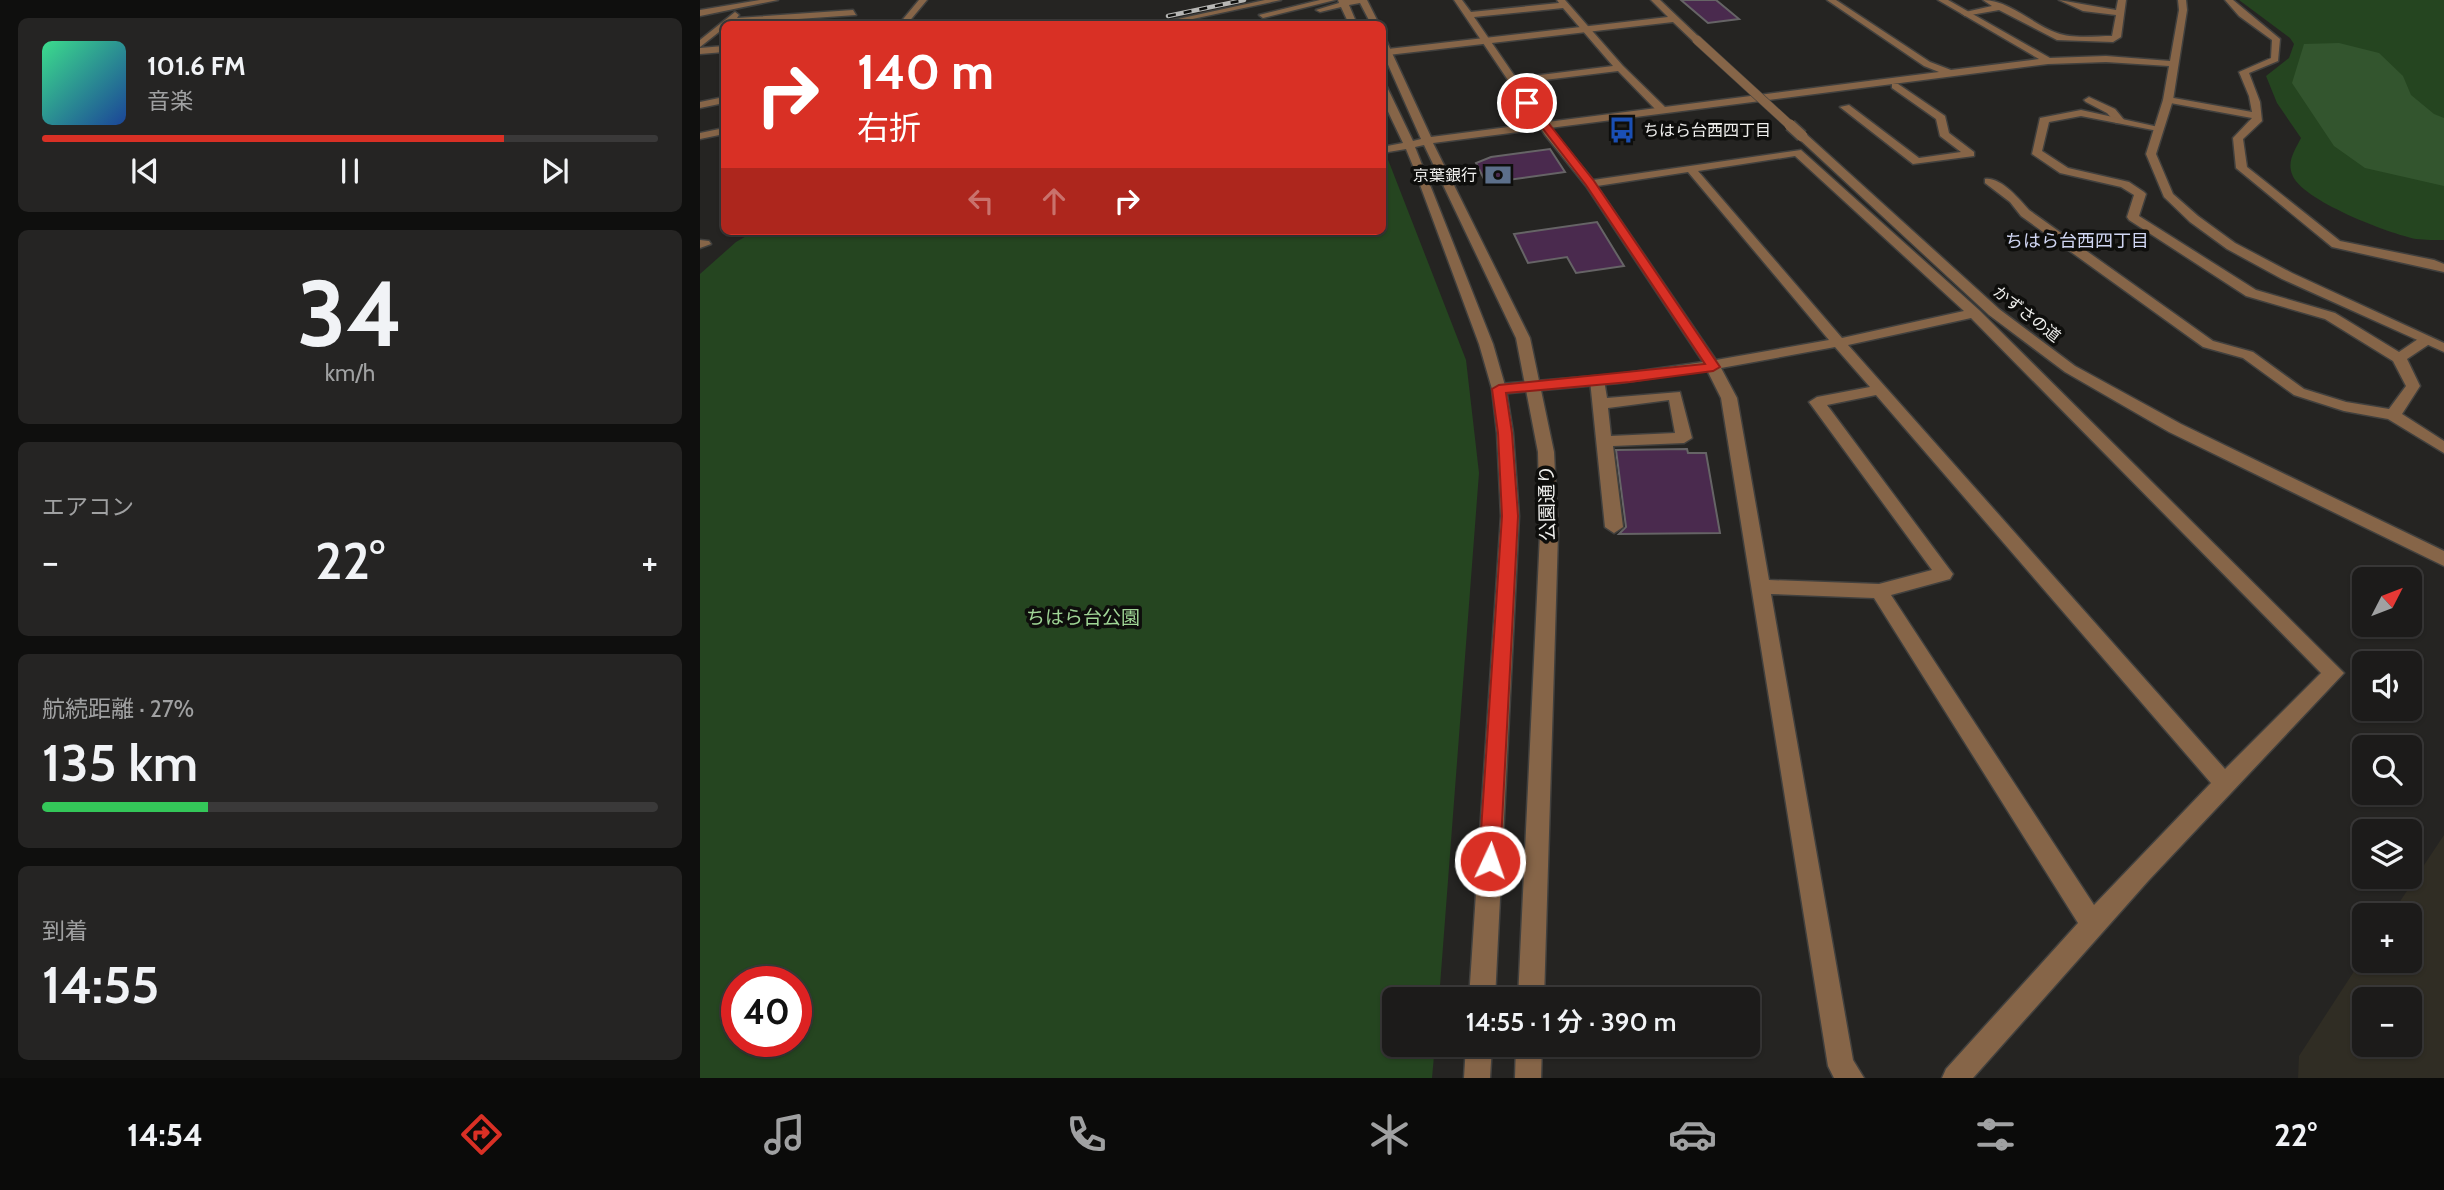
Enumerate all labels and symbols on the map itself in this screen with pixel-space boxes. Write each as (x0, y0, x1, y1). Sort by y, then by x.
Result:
pin (1497, 73, 1557, 133)
bus stop icon: ちはら台西四丁目 (1607, 115, 1637, 145)
place label: ちはら台西四丁目 (1643, 121, 1771, 140)
bank icon: 京葉銀行 (1483, 160, 1513, 190)
place label: 京葉銀行 (1413, 166, 1477, 185)
district label: ちはら台西四丁目 (2005, 230, 2149, 252)
street label: かずさの道 (1990, 282, 2064, 346)
street label: 公園通り (1535, 465, 1559, 541)
north arrow (2352, 567, 2422, 637)
park label: ちはら台公園 (1026, 606, 1140, 629)
position arrow (1453, 824, 1527, 898)
speed limit sign: 40 (721, 966, 812, 1057)

